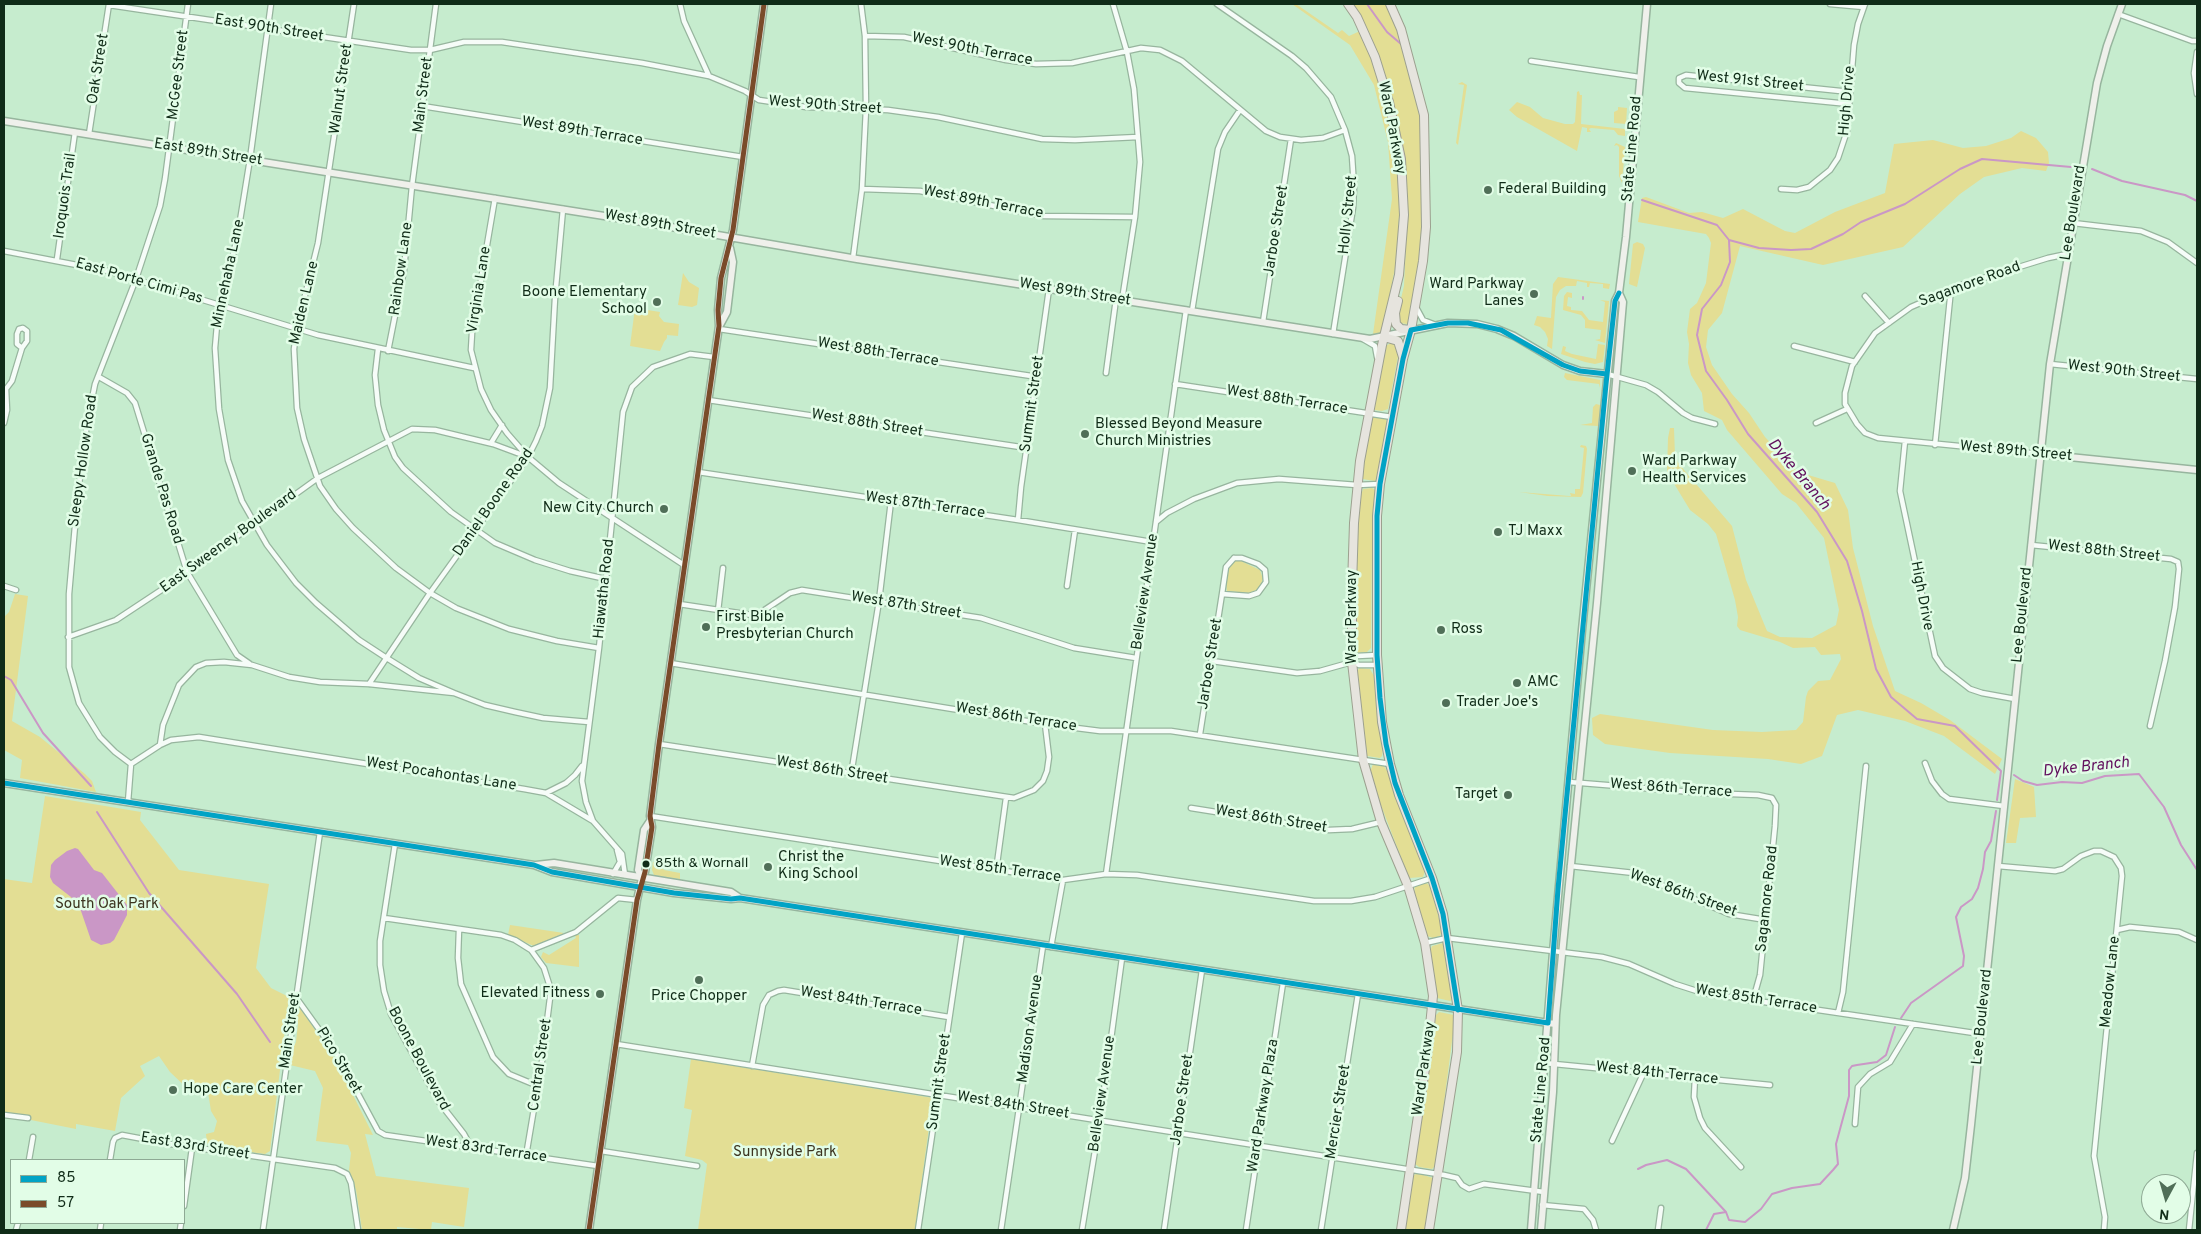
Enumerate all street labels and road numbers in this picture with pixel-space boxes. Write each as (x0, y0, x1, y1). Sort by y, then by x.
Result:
street label: East 90th Street (213, 12, 325, 46)
street label: McGee Street (165, 29, 193, 121)
street label: West 90th Terrace (910, 29, 1034, 71)
street label: Oak Street (85, 32, 113, 106)
street label: Walnut Street (327, 42, 357, 136)
street label: Main Street (410, 56, 438, 134)
street label: High Drive (1836, 65, 1860, 137)
street label: West 91st Street (1695, 67, 1805, 97)
street label: Ward Parkway (1373, 80, 1409, 176)
street label: West 90th Street (768, 93, 882, 119)
street label: State Line Road (1619, 95, 1647, 203)
street label: West 89th Terrace (520, 114, 644, 150)
street label: East 89th Street (153, 136, 263, 170)
street label: Iroquois Trail (51, 152, 81, 240)
street label: Lee Boulevard (2058, 164, 2090, 262)
street label: Holly Street (1336, 175, 1362, 255)
street label: West 89th Terrace (921, 183, 1045, 223)
street label: Jarboe Street (1261, 184, 1293, 278)
street label: West 89th Street (603, 206, 717, 244)
street label: Minnehaha Lane (209, 218, 249, 330)
street label: Rainbow Lane (387, 221, 417, 317)
street label: Virginia Lane (464, 245, 496, 335)
street label: East Porte Cimi Pas (73, 255, 205, 309)
street label: Sagamore Road (1917, 258, 2023, 312)
street label: Maiden Lane (287, 259, 323, 347)
street label: West 89th Street (1018, 275, 1132, 311)
street label: West 88th Terrace (816, 335, 940, 371)
street label: Summit Street (1017, 355, 1049, 453)
street label: West 90th Street (2067, 357, 2181, 387)
street label: West 88th Terrace (1225, 383, 1349, 419)
street label: Sleepy Hollow Road (66, 394, 102, 528)
street label: West 88th Street (810, 406, 924, 442)
street label: Grande Pas Road (136, 431, 186, 547)
street label: West 89th Street (1959, 438, 2073, 466)
street label: Daniel Boone Road (450, 446, 538, 560)
street label: East Sweeney Boulevard (157, 486, 301, 598)
street label: West 87th Terrace (864, 489, 986, 523)
street label: Belleview Avenue (1129, 533, 1163, 651)
street label: West 88th Street (2047, 537, 2161, 567)
street label: Hiawatha Road (591, 538, 619, 640)
street label: High Drive (1905, 560, 1937, 632)
street label: Lee Boulevard (2009, 566, 2037, 664)
street label: Ward Parkway (1344, 570, 1362, 664)
street label: West 87th Street (850, 588, 962, 624)
street label: Jarboe Street (1195, 617, 1227, 711)
street label: West 86th Terrace (954, 700, 1078, 736)
street label: West 86th Street (775, 753, 889, 789)
street label: West Pocahontas Lane (365, 754, 517, 796)
street label: West 86th Terrace (1609, 776, 1733, 802)
street label: West 86th Street (1214, 802, 1328, 838)
street label: Sagamore Road (1753, 845, 1783, 953)
street label: West 85th Terrace (938, 853, 1062, 887)
street label: West 86th Street (1627, 866, 1739, 922)
street label: Meadow Lane (2097, 935, 2125, 1029)
street label: Lee Boulevard (1969, 968, 1997, 1066)
street label: Madison Avenue (1014, 974, 1048, 1084)
street label: West 85th Terrace (1694, 982, 1818, 1018)
street label: West 84th Terrace (799, 984, 923, 1020)
street label: Main Street (277, 992, 305, 1070)
street label: Boone Boulevard (383, 1004, 453, 1114)
street label: Central Street (526, 1017, 556, 1113)
street label: Ward Parkway (1409, 1021, 1441, 1117)
street label: Pico Street (311, 1025, 365, 1097)
street label: Summit Street (924, 1033, 956, 1131)
street label: Belleview Avenue (1086, 1035, 1120, 1153)
street label: State Line Road (1528, 1036, 1556, 1144)
street label: Ward Parkway Plaza (1245, 1038, 1283, 1174)
street label: Jarboe Street (1168, 1053, 1198, 1147)
street label: West 84th Terrace (1595, 1059, 1719, 1089)
street label: Mercier Street (1323, 1063, 1355, 1161)
street label: West 84th Street (956, 1088, 1070, 1124)
street label: East 83rd Street (139, 1130, 251, 1164)
street label: West 83rd Terrace (424, 1133, 548, 1167)

